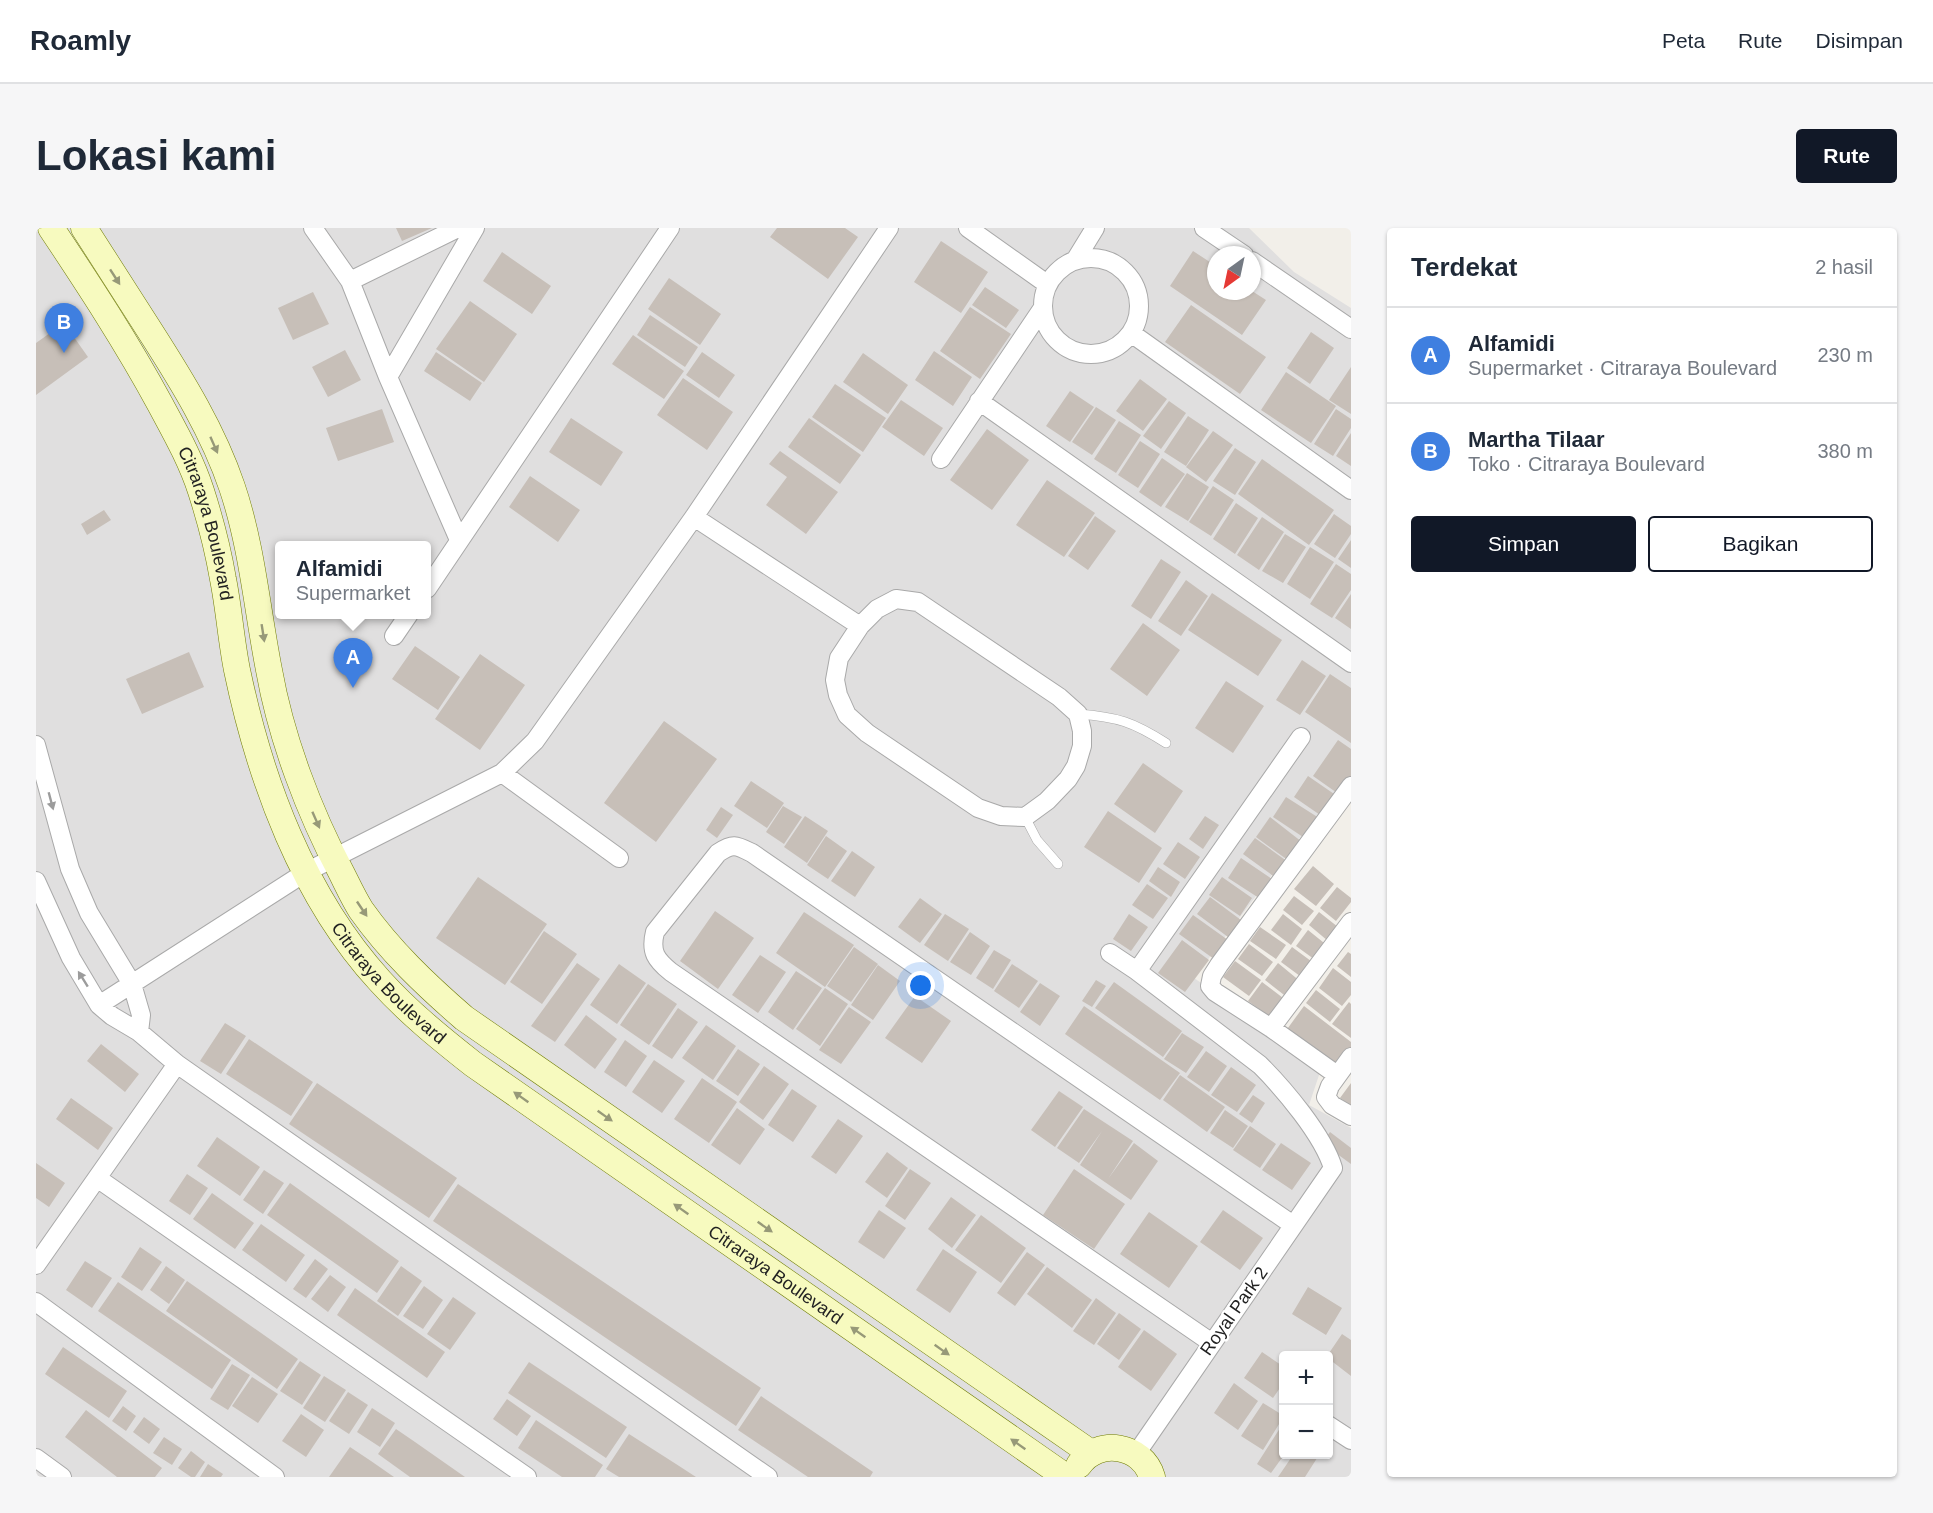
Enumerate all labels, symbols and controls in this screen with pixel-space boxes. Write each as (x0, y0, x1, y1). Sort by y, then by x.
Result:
text: Roamly (30, 25, 131, 56)
text: Peta (1662, 29, 1705, 52)
text: Rute (1738, 29, 1782, 52)
text: Disimpan (1815, 29, 1903, 52)
button: Rute (1796, 129, 1897, 183)
text: Lokasi kami (36, 132, 276, 179)
north arrow (1207, 246, 1261, 300)
text: Terdekat (1411, 252, 1517, 282)
text: 2 hasil (1815, 256, 1873, 278)
one-way arrow (110, 269, 121, 285)
pin: B (45, 304, 84, 353)
text: Alfamidi (1468, 331, 1555, 356)
text: A (1423, 344, 1438, 366)
text: 230 m (1817, 344, 1873, 366)
text: Supermarket · Citraraya Boulevard (1468, 357, 1777, 379)
text: Martha Tilaar (1468, 427, 1605, 452)
one-way arrow (210, 436, 219, 453)
text: B (1423, 440, 1438, 462)
text: 380 m (1817, 440, 1873, 462)
street label: Citraraya Boulevard (174, 443, 237, 602)
text: Toko · Citraraya Boulevard (1468, 453, 1705, 475)
button: Simpan (1411, 516, 1636, 572)
button: Bagikan (1648, 516, 1873, 572)
popup (275, 541, 431, 619)
text: Alfamidi (296, 556, 383, 581)
text: Supermarket (296, 582, 410, 604)
one-way arrow (258, 623, 267, 642)
pin: A (334, 638, 372, 688)
one-way arrow (47, 792, 57, 810)
one-way arrow (311, 811, 321, 829)
one-way arrow (356, 901, 367, 917)
street label: Citraraya Boulevard (328, 919, 450, 1048)
one-way arrow (78, 970, 89, 987)
your location (906, 971, 935, 1000)
one-way arrow (513, 1091, 529, 1103)
one-way arrow (596, 1110, 612, 1122)
one-way arrow (673, 1203, 689, 1215)
street label: Citraraya Boulevard (705, 1221, 847, 1328)
one-way arrow (756, 1221, 772, 1233)
street label: Royal Park 2 (1196, 1263, 1272, 1359)
one-way arrow (850, 1327, 866, 1338)
one-way arrow (934, 1344, 950, 1356)
map controls (1279, 1351, 1333, 1459)
button: + (1279, 1351, 1333, 1405)
button: − (1279, 1405, 1333, 1459)
one-way arrow (1010, 1439, 1026, 1450)

